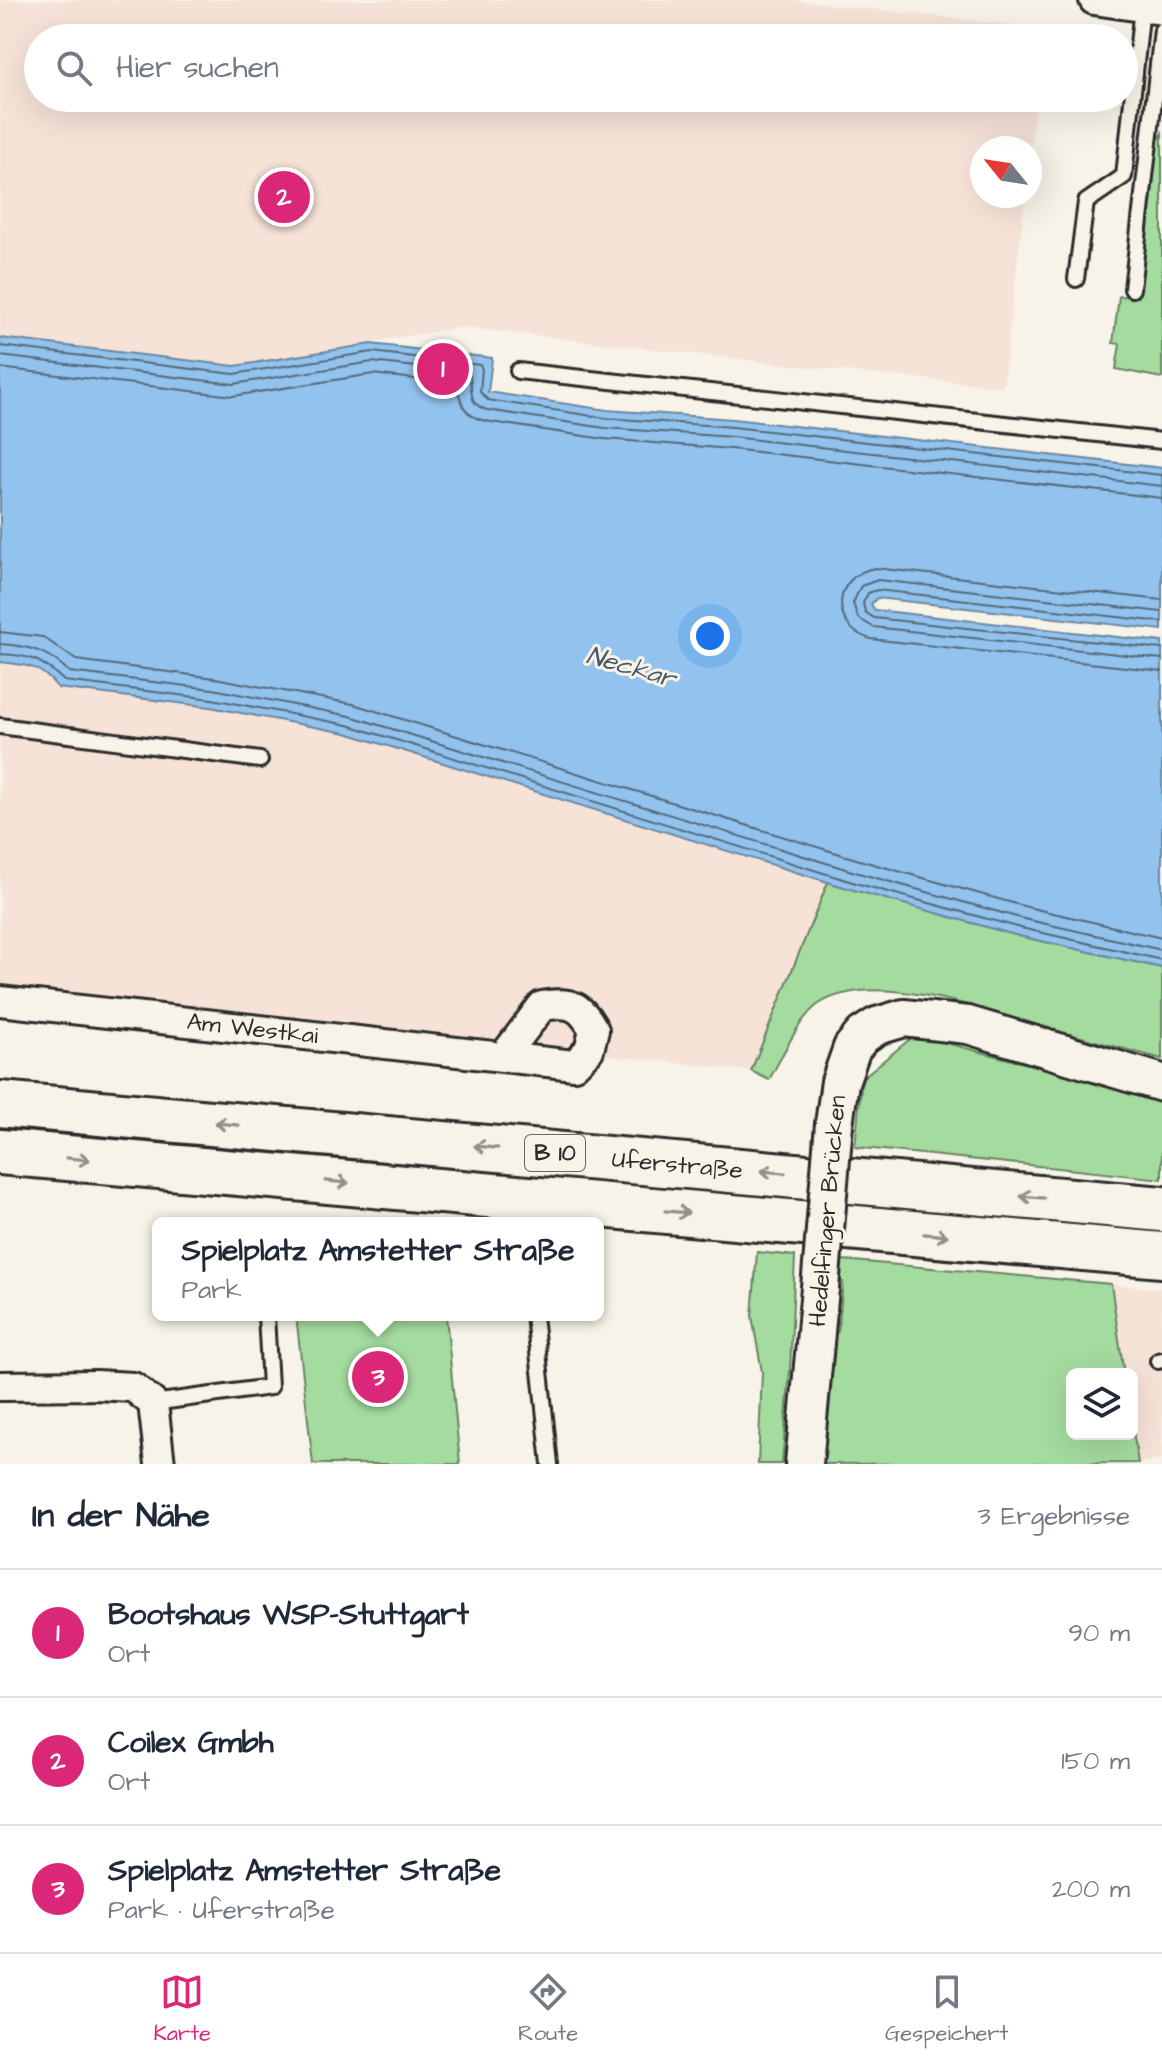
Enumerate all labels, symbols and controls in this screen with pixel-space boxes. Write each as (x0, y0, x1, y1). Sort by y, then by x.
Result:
search box (24, 24, 1138, 112)
icon: search (52, 46, 96, 90)
text: Hier suchen (116, 47, 279, 89)
north arrow (970, 136, 1042, 208)
pin: 2 (258, 167, 310, 227)
pin: 1 (417, 339, 469, 399)
your location (690, 616, 730, 656)
water label: Neckar (583, 637, 682, 697)
street label: Am Westkai (185, 1005, 320, 1053)
street label: Hedelfinger Brücken (801, 1094, 856, 1328)
one-way arrow (214, 1116, 241, 1131)
road number: B 10 (525, 1135, 585, 1171)
one-way arrow (473, 1139, 500, 1154)
street label: Uferstraße (610, 1142, 744, 1188)
one-way arrow (64, 1152, 91, 1167)
one-way arrow (760, 1164, 787, 1179)
one-way arrow (323, 1175, 350, 1190)
one-way arrow (1019, 1190, 1046, 1205)
one-way arrow (663, 1205, 690, 1220)
popup (152, 1217, 604, 1321)
one-way arrow (922, 1228, 949, 1243)
text: Spielplatz Amstetter Straße (182, 1230, 574, 1272)
text: Park (182, 1272, 242, 1308)
pin: 3 (352, 1347, 404, 1407)
map controls (1066, 1368, 1138, 1440)
button: layers (1066, 1368, 1138, 1440)
text: In der Nähe (32, 1492, 210, 1540)
text: 3 Ergebnisse (977, 1498, 1130, 1534)
text: Bootshaus WSP-Stuttgart (108, 1594, 469, 1636)
text: 1 (56, 1615, 60, 1651)
text: 90 m (1068, 1615, 1130, 1651)
text: Ort (108, 1636, 150, 1672)
text: Coilex Gmbh (108, 1722, 274, 1764)
text: 2 (51, 1743, 65, 1779)
text: 150 m (1061, 1743, 1130, 1779)
text: Ort (108, 1764, 150, 1800)
text: Spielplatz Amstetter Straße (108, 1850, 501, 1892)
text: 3 (51, 1871, 65, 1907)
text: 200 m (1052, 1871, 1130, 1907)
text: Park · Uferstraße (108, 1892, 335, 1928)
tab: Karte (154, 1970, 211, 2049)
tab: Route (518, 1970, 578, 2049)
tab: Gespeichert (885, 1970, 1008, 2049)

